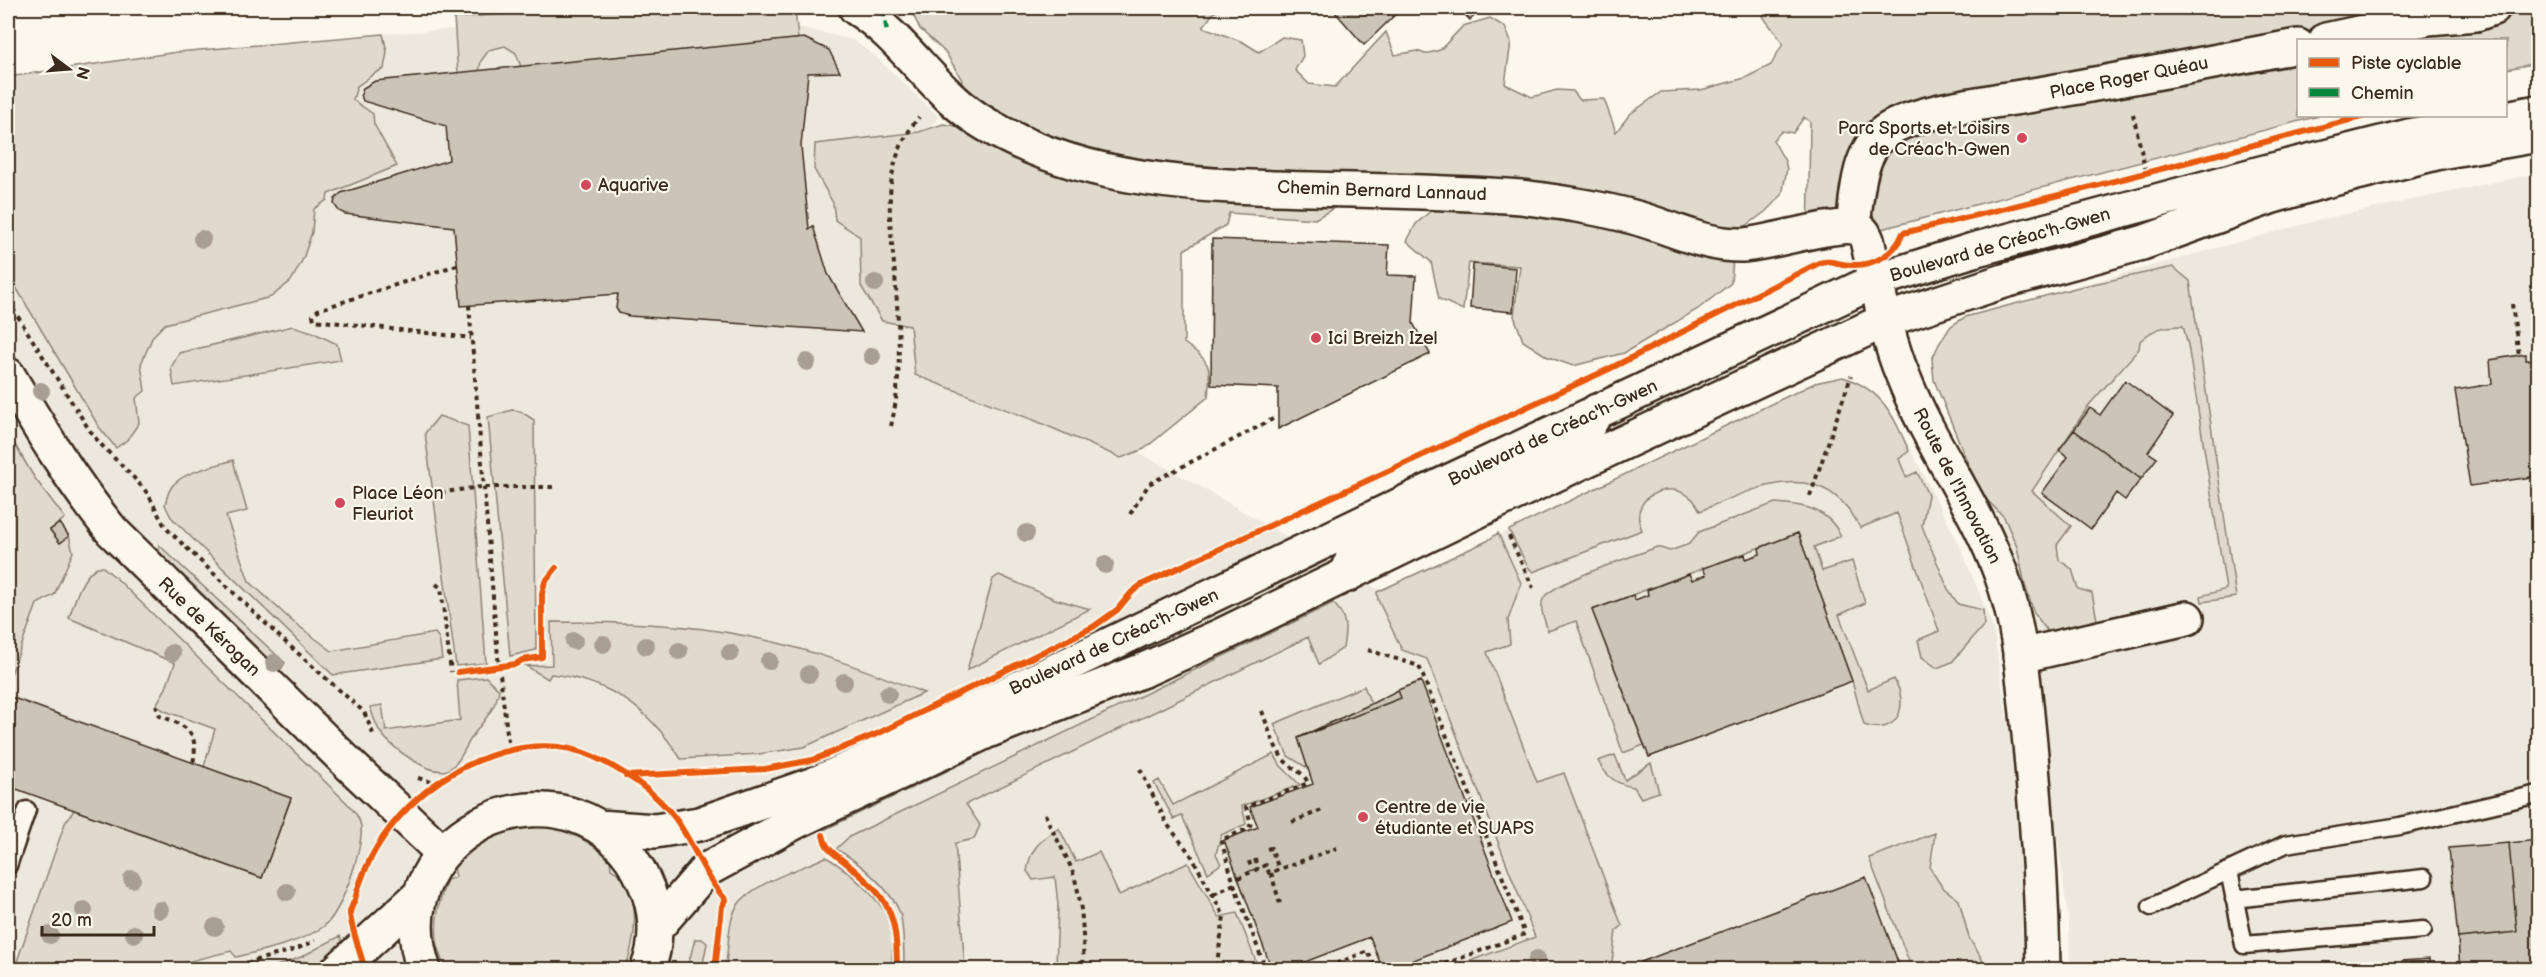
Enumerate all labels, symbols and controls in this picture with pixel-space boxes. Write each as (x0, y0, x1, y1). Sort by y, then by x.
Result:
north arrow (39, 39, 99, 99)
legend (2297, 39, 2507, 117)
street label: Place Roger Quéau (2048, 52, 2210, 104)
text: Piste cyclable (2351, 53, 2462, 74)
text: N (71, 64, 93, 81)
text: Chemin (2351, 83, 2414, 104)
place label: Parc Sports et Loisirs de Créac'h-Gwen (1838, 118, 2010, 160)
marker: Parc Sports et Loisirs de Créac'h-Gwen (2015, 131, 2029, 145)
place label: Aquarive (598, 175, 669, 196)
street label: Chemin Bernard Lannaud (1277, 177, 1487, 205)
marker: Aquarive (579, 178, 593, 192)
street label: Boulevard de Créac'h-Gwen (1887, 203, 2113, 287)
place label: Ici Breizh Izel (1328, 328, 1438, 349)
marker: Ici Breizh Izel (1309, 331, 1323, 345)
street label: Boulevard de Créac'h-Gwen (1445, 375, 1661, 491)
street label: Route de l'Innovation (1909, 405, 2005, 567)
place label: Place Léon Fleuriot (352, 483, 444, 525)
marker: Place Léon Fleuriot (333, 496, 347, 510)
street label: Rue de Kérogan (154, 573, 264, 681)
street label: Boulevard de Créac'h-Gwen (1006, 584, 1222, 700)
place label: Centre de vie étudiante et SUAPS (1375, 797, 1534, 839)
marker: Centre de vie étudiante et SUAPS (1356, 810, 1370, 824)
scale bar (42, 899, 154, 937)
text: 20 m (51, 910, 92, 931)

